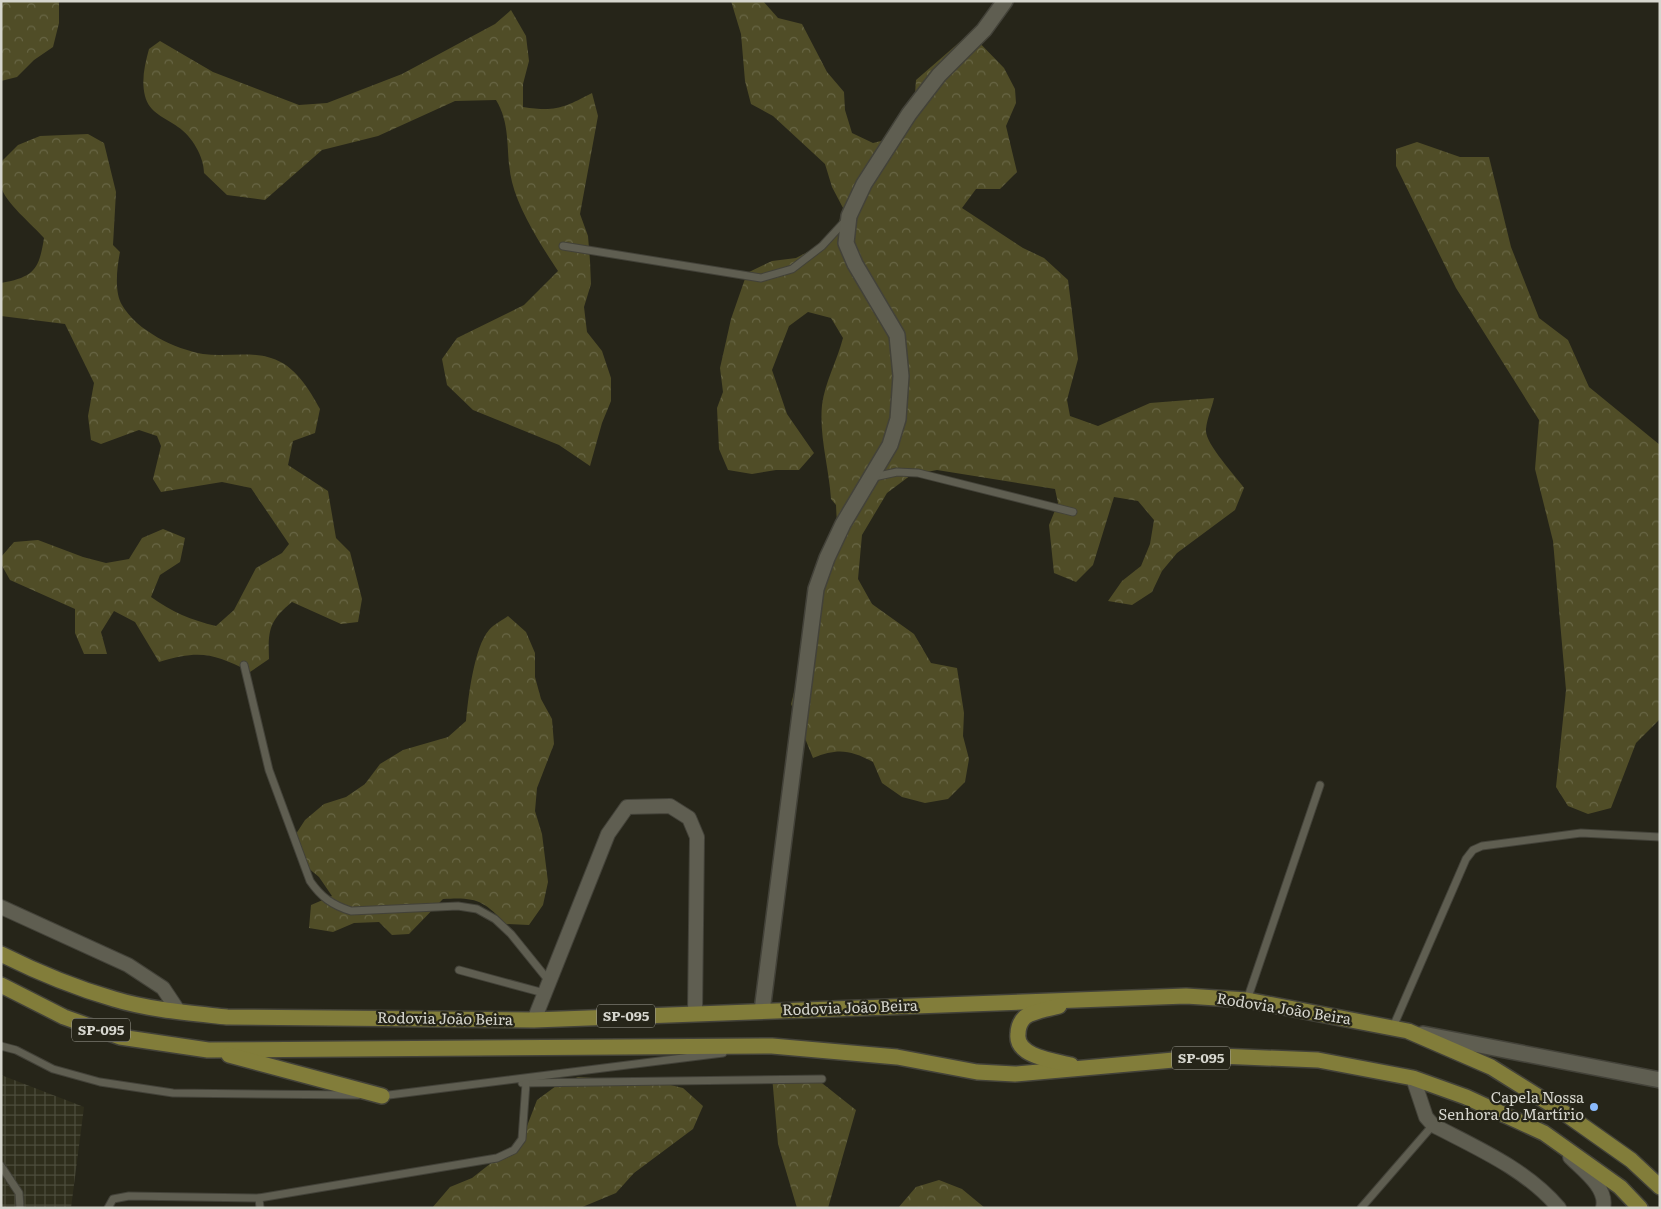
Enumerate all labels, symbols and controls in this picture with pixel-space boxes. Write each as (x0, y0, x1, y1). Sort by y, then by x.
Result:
street label: Rodovia João Beira (1215, 986, 1354, 1030)
street label: Rodovia João Beira (782, 993, 919, 1020)
road number: SP-095 (597, 1004, 655, 1028)
street label: Rodovia João Beira (377, 1005, 514, 1030)
road number: SP-095 (72, 1018, 130, 1042)
road number: SP-095 (1172, 1046, 1230, 1070)
place label: Capela Nossa Senhora do Martírio (1438, 1085, 1585, 1125)
marker: Capela Nossa Senhora do Martírio (1588, 1101, 1600, 1113)

